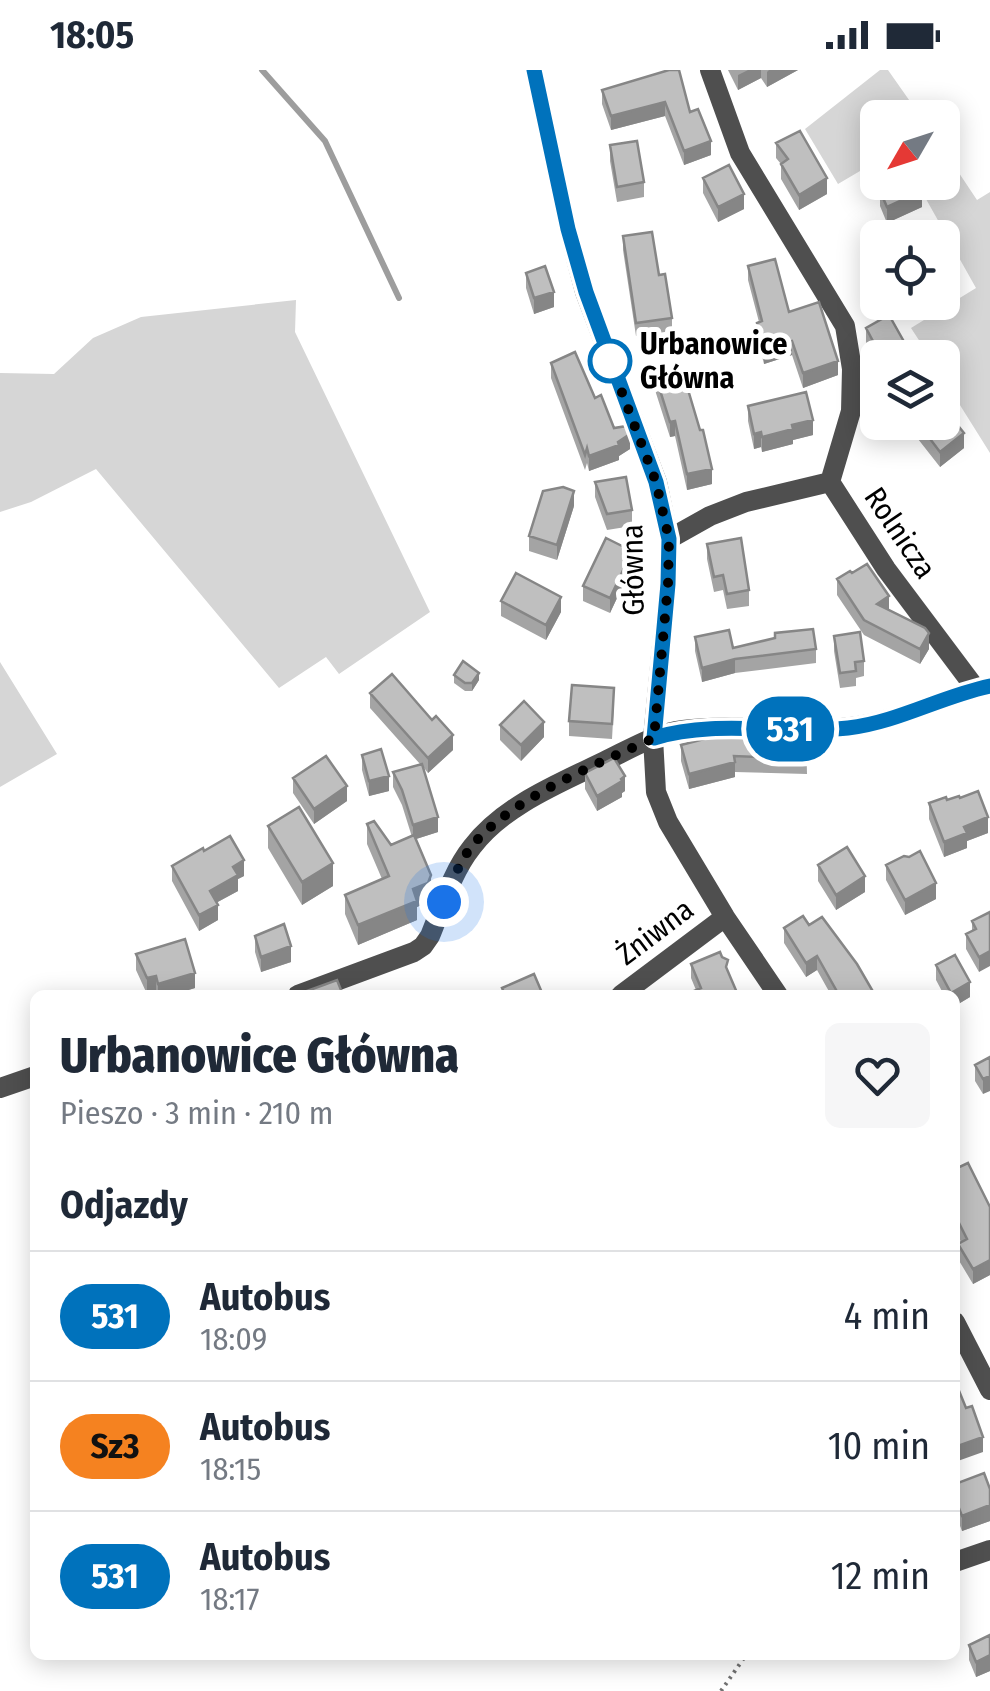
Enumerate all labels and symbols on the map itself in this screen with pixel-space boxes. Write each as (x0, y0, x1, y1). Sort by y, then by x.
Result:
north arrow (860, 100, 960, 200)
place label: Urbanowice Główna (640, 326, 787, 396)
marker: Urbanowice Główna (589, 340, 631, 382)
street label: Rolnicza (857, 481, 943, 585)
street label: Główna (614, 524, 652, 616)
line badge: 531 (732, 696, 848, 762)
your location (419, 877, 469, 927)
street label: Żniwna (609, 891, 701, 973)

